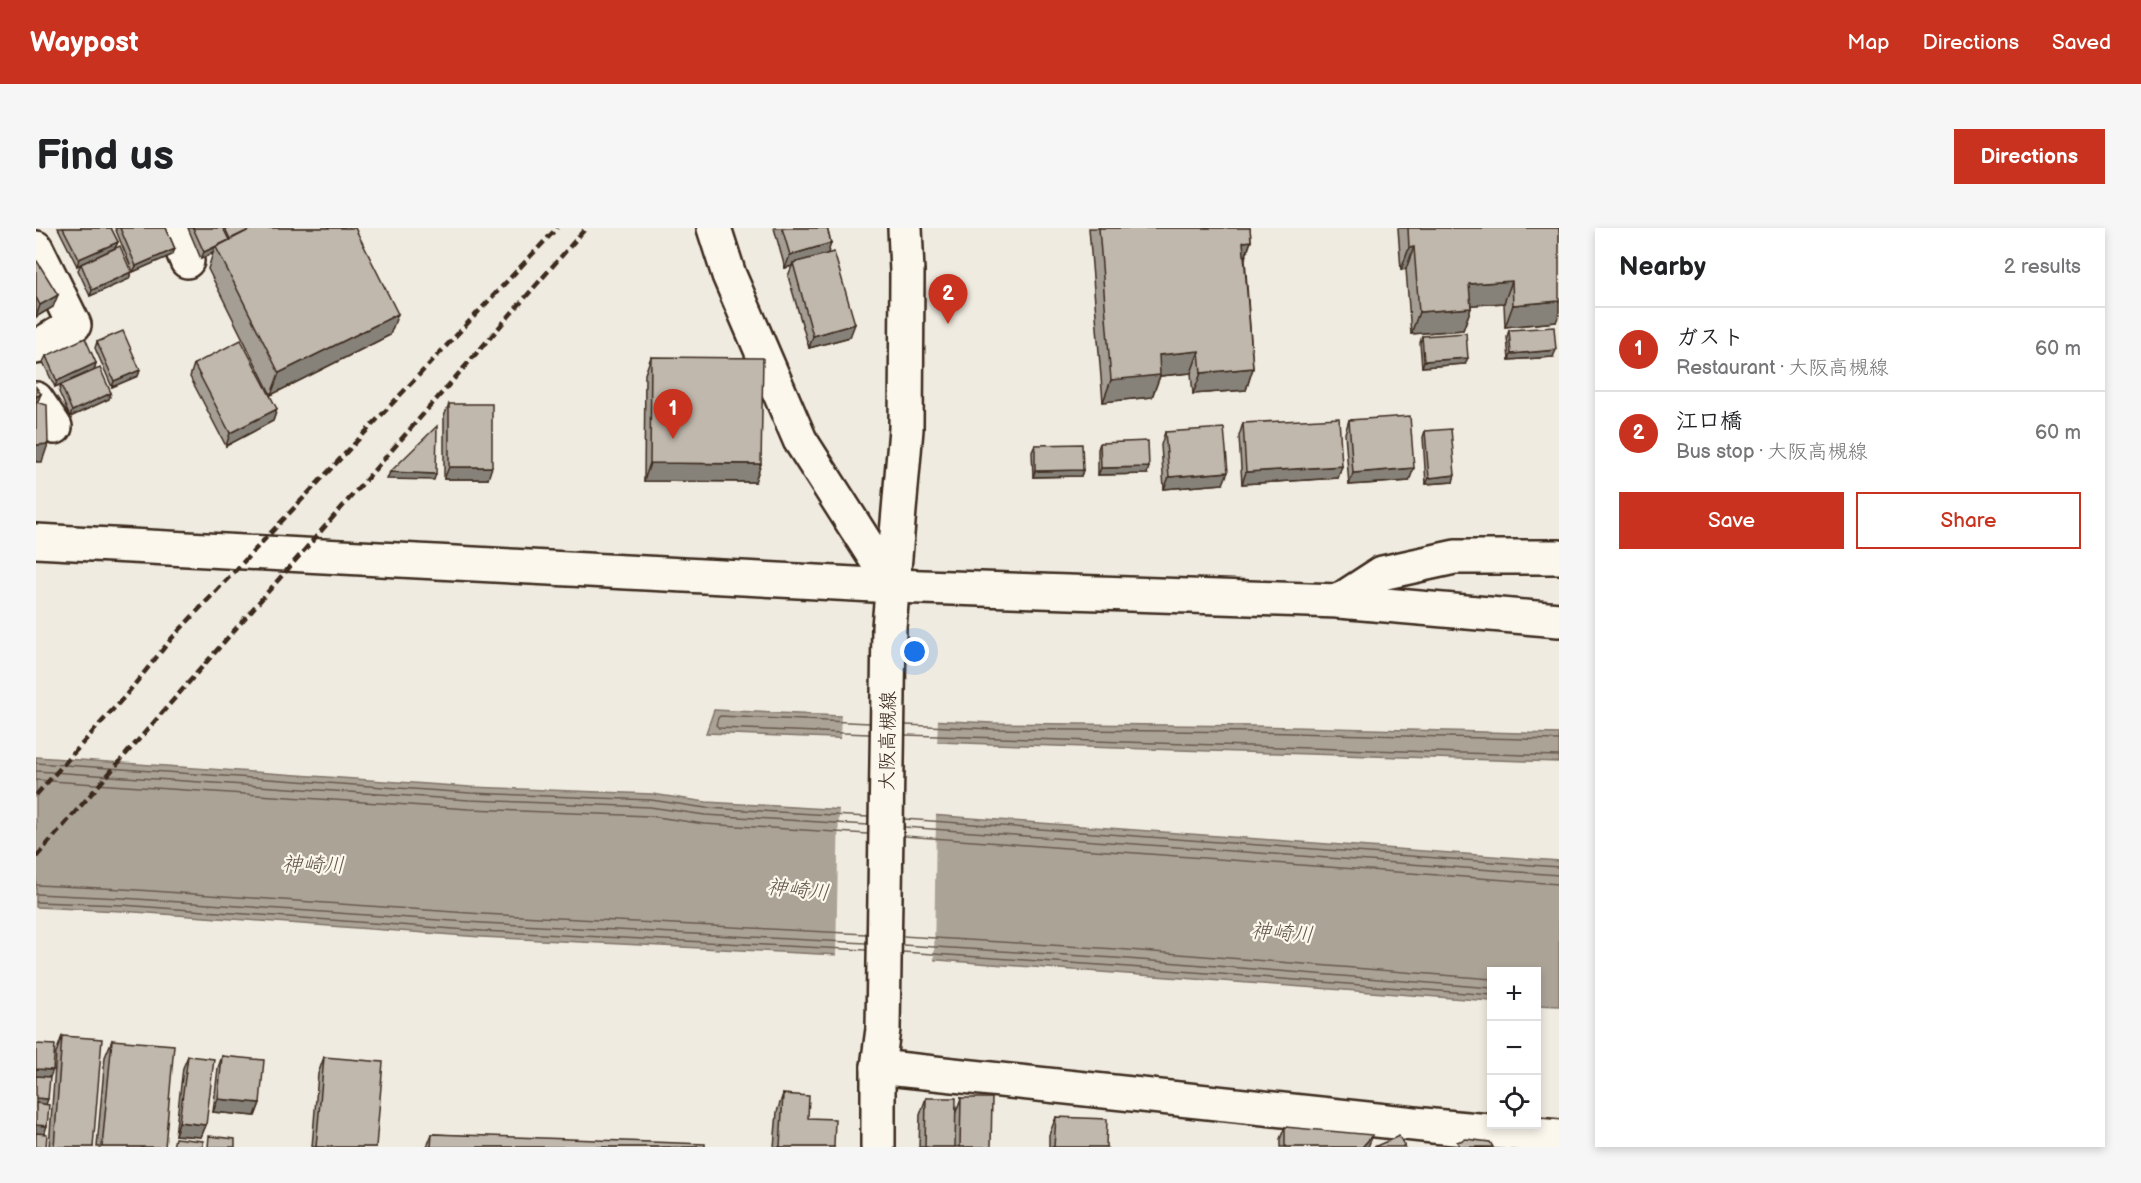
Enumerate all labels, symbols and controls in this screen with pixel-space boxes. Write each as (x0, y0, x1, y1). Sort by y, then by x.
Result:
text: Waypost (30, 26, 139, 59)
text: Map (1847, 30, 1890, 55)
text: Directions (1923, 30, 2019, 55)
text: Saved (2052, 30, 2111, 55)
button: Directions (1954, 129, 2105, 184)
text: Find us (36, 131, 174, 182)
text: Nearby (1619, 252, 1706, 283)
text: 2 results (2004, 255, 2081, 279)
pin: 2 (928, 274, 968, 324)
text: ガスト (1676, 324, 1744, 351)
text: 1 (1634, 337, 1643, 361)
text: 60 m (2035, 337, 2081, 361)
text: Restaurant · 大阪高槻線 (1676, 356, 1889, 380)
pin: 1 (654, 390, 692, 439)
text: 江口橋 (1676, 408, 1742, 435)
text: 2 (1633, 421, 1644, 445)
text: 60 m (2035, 421, 2081, 445)
text: Bus stop · 大阪高槻線 (1676, 440, 1868, 464)
button: Save (1619, 492, 1844, 549)
button: Share (1856, 492, 2081, 549)
your location (900, 637, 929, 666)
street label: 大阪高槻線 (875, 691, 901, 791)
water label: 神崎川 (281, 852, 345, 878)
water label: 神崎川 (765, 874, 831, 906)
water label: 神崎川 (1250, 918, 1314, 948)
map controls (1487, 967, 1541, 1129)
button: + (1487, 967, 1541, 1021)
button: − (1487, 1021, 1541, 1075)
button: locate (1487, 1075, 1541, 1129)

